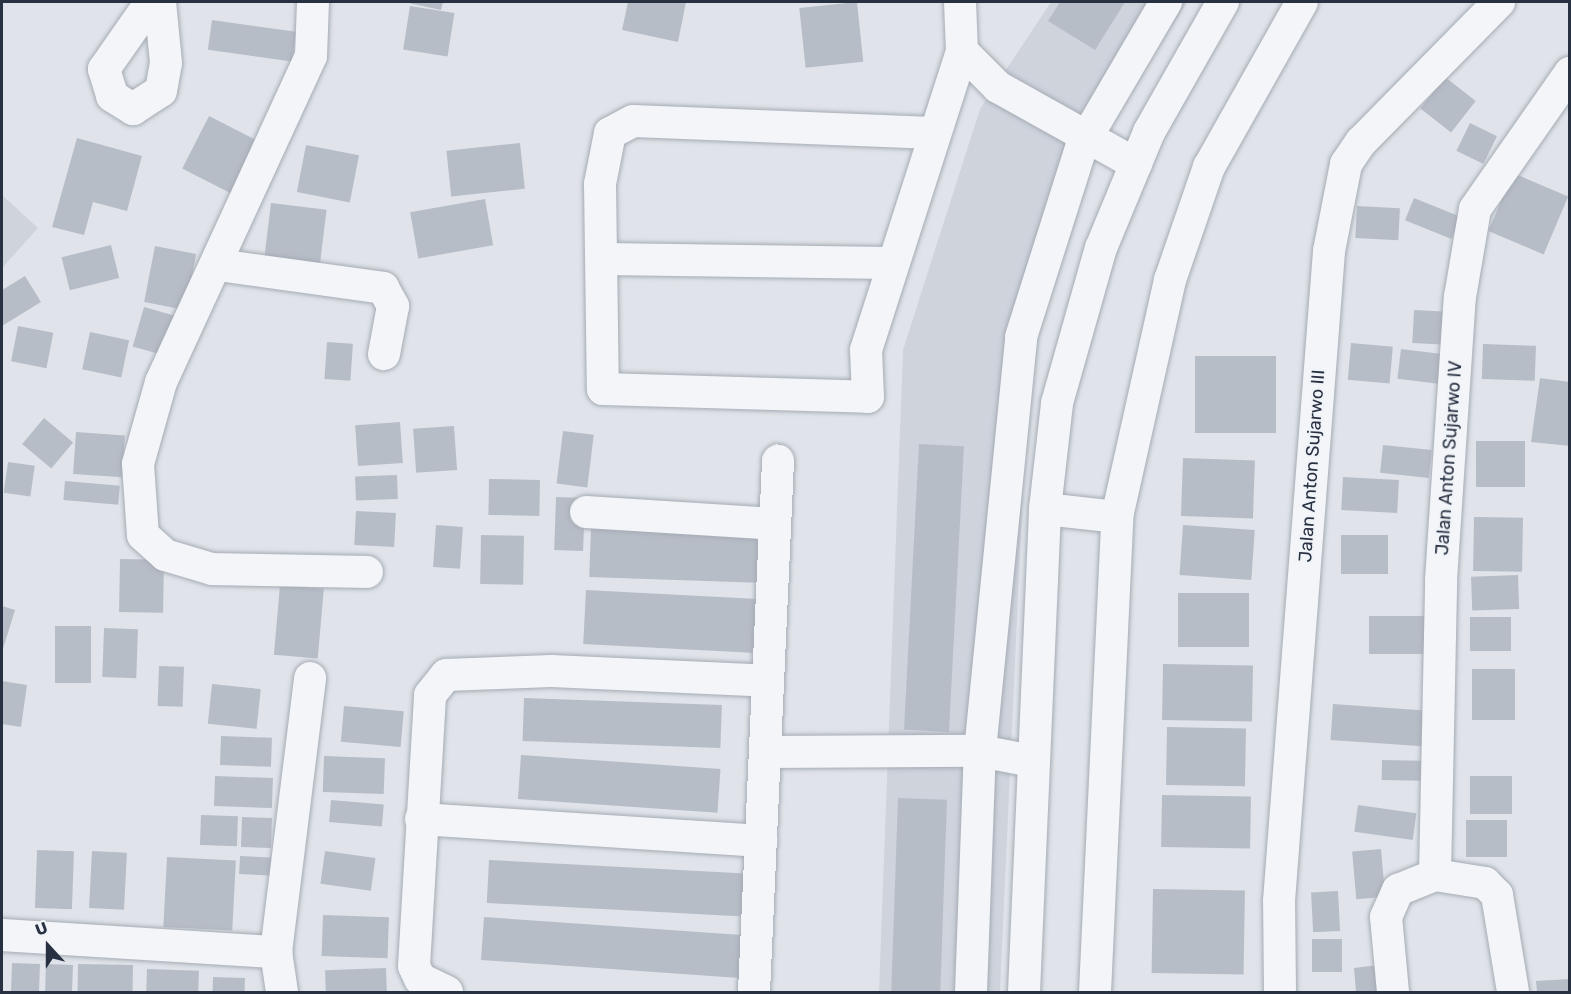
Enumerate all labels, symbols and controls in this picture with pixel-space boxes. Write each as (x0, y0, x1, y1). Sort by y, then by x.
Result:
street label: Jalan Anton Sujarwo IV (1431, 360, 1467, 556)
street label: Jalan Anton Sujarwo III (1294, 369, 1330, 563)
north arrow (18, 916, 78, 976)
text: U (33, 918, 50, 940)

